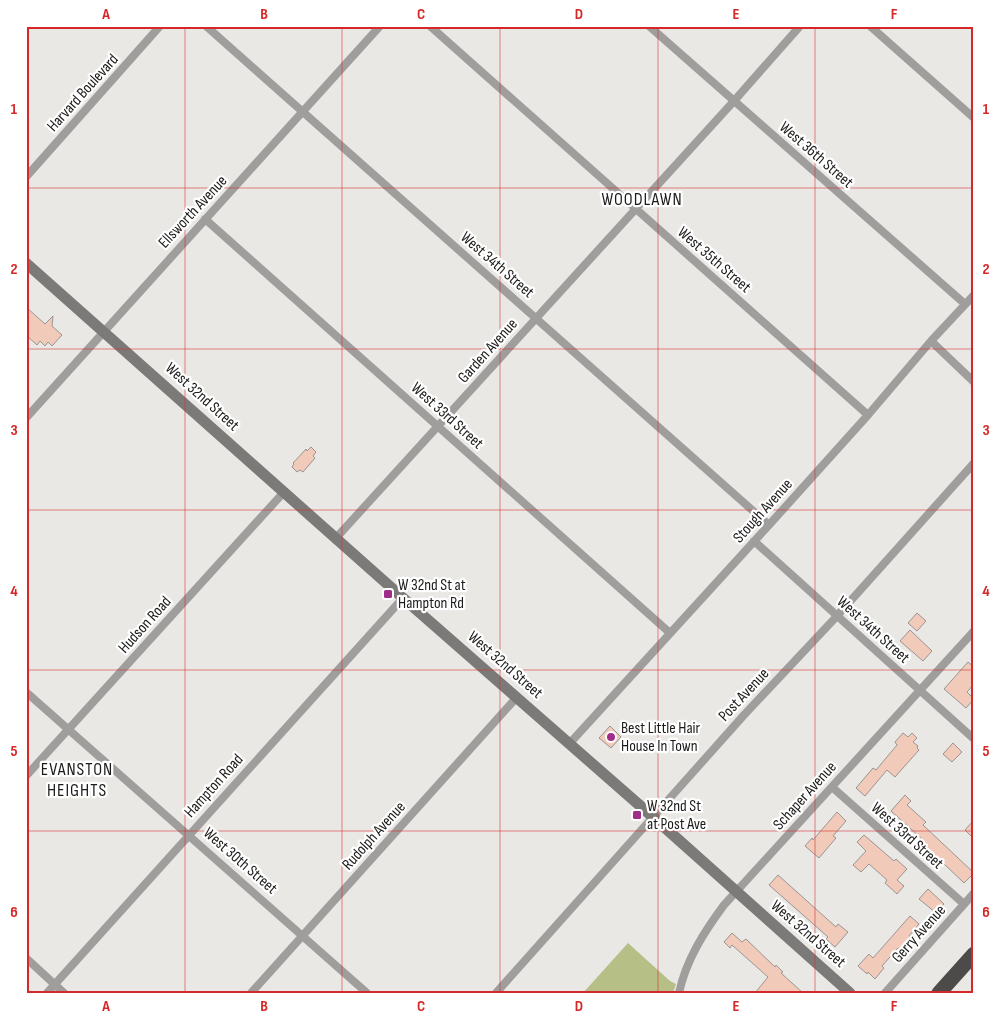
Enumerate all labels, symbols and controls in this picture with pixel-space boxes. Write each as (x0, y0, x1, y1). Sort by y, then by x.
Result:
text: A (101, 5, 110, 24)
text: B (260, 5, 268, 24)
text: C (417, 5, 425, 24)
text: D (575, 5, 583, 24)
text: E (733, 5, 740, 24)
text: F (891, 5, 898, 24)
street label: Harvard Boulevard (43, 50, 123, 136)
text: 1 (11, 100, 18, 119)
text: 1 (983, 100, 990, 119)
street label: West 36th Street (775, 118, 857, 192)
street label: Ellsworth Avenue (155, 172, 231, 252)
district label: WOODLAWN (601, 189, 683, 210)
street label: West 35th Street (673, 223, 755, 297)
street label: West 34th Street (456, 228, 538, 302)
text: 2 (10, 260, 18, 279)
text: 2 (982, 260, 990, 279)
street label: Garden Avenue (454, 315, 522, 387)
street label: West 32nd Street (161, 359, 243, 435)
street label: West 33rd Street (407, 379, 487, 453)
text: 3 (10, 421, 18, 440)
text: 3 (982, 421, 990, 440)
street label: Stough Avenue (729, 475, 797, 547)
place label: W 32nd St at Hampton Rd (398, 576, 466, 613)
text: 4 (10, 582, 18, 601)
text: 4 (982, 582, 990, 601)
marker: W 32nd St at Hampton Rd (382, 588, 394, 600)
street label: West 34th Street (833, 592, 913, 668)
street label: Hudson Road (115, 593, 175, 657)
street label: West 32nd Street (464, 627, 546, 703)
street label: Post Avenue (715, 665, 773, 725)
place label: Best Little Hair House In Town (621, 719, 701, 756)
marker: Best Little Hair House In Town (605, 731, 617, 743)
text: 5 (10, 742, 18, 761)
text: 5 (982, 742, 990, 761)
street label: Hampton Road (181, 750, 247, 822)
street label: Schaper Avenue (769, 758, 841, 834)
district label: EVANSTON HEIGHTS (41, 759, 113, 801)
place label: W 32nd St at Post Ave (647, 797, 706, 834)
street label: Rudolph Avenue (338, 798, 410, 874)
street label: West 33rd Street (867, 799, 947, 873)
marker: W 32nd St at Post Ave (631, 809, 643, 821)
street label: West 30th Street (199, 824, 281, 898)
street label: West 32nd Street (767, 896, 849, 972)
street label: Gerry Avenue (888, 901, 950, 967)
text: 6 (10, 903, 18, 922)
text: 6 (982, 903, 990, 922)
text: A (101, 997, 110, 1016)
text: B (260, 997, 268, 1016)
text: C (417, 997, 425, 1016)
text: D (575, 997, 583, 1016)
text: E (733, 997, 740, 1016)
text: F (891, 997, 898, 1016)

